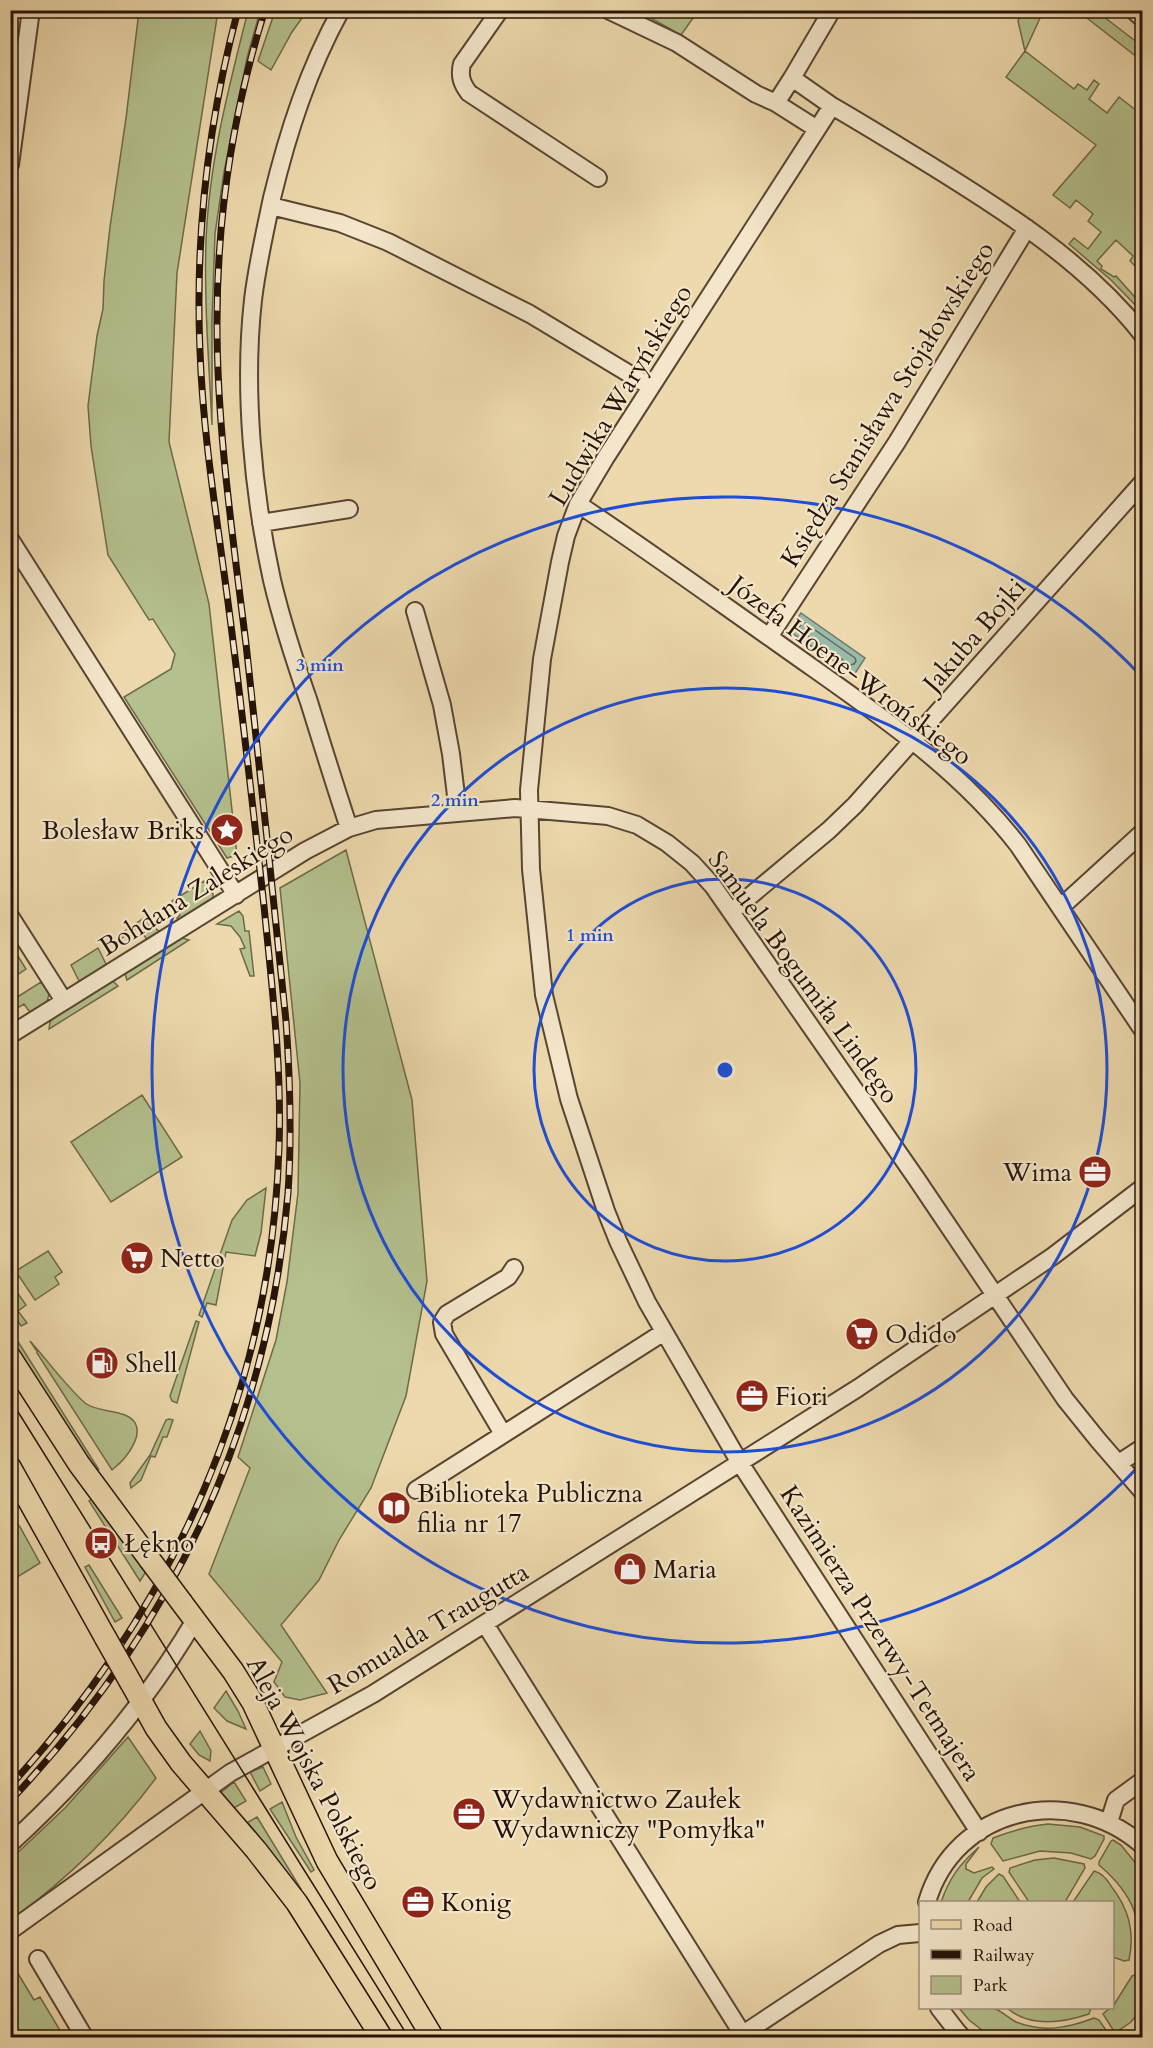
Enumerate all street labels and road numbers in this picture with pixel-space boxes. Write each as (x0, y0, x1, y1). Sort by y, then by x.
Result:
street label: Księdza Stanisława Stojałowskiego (772, 235, 1002, 574)
street label: Ludwika Waryńskiego (540, 278, 700, 512)
street label: Józefa Hoene-Wrońskiego (719, 565, 979, 773)
street label: Jakuba Bojki (912, 571, 1034, 703)
street label: Bohdana Zaleskiego (93, 817, 300, 964)
street label: Samuela Bogumiła Lindego (700, 844, 907, 1111)
street label: Kazimierza Przerwy-Tetmajera (772, 1479, 989, 1788)
street label: Romualda Traugutta (321, 1555, 535, 1702)
street label: Aleja Wojska Polskiego (238, 1650, 391, 1896)

